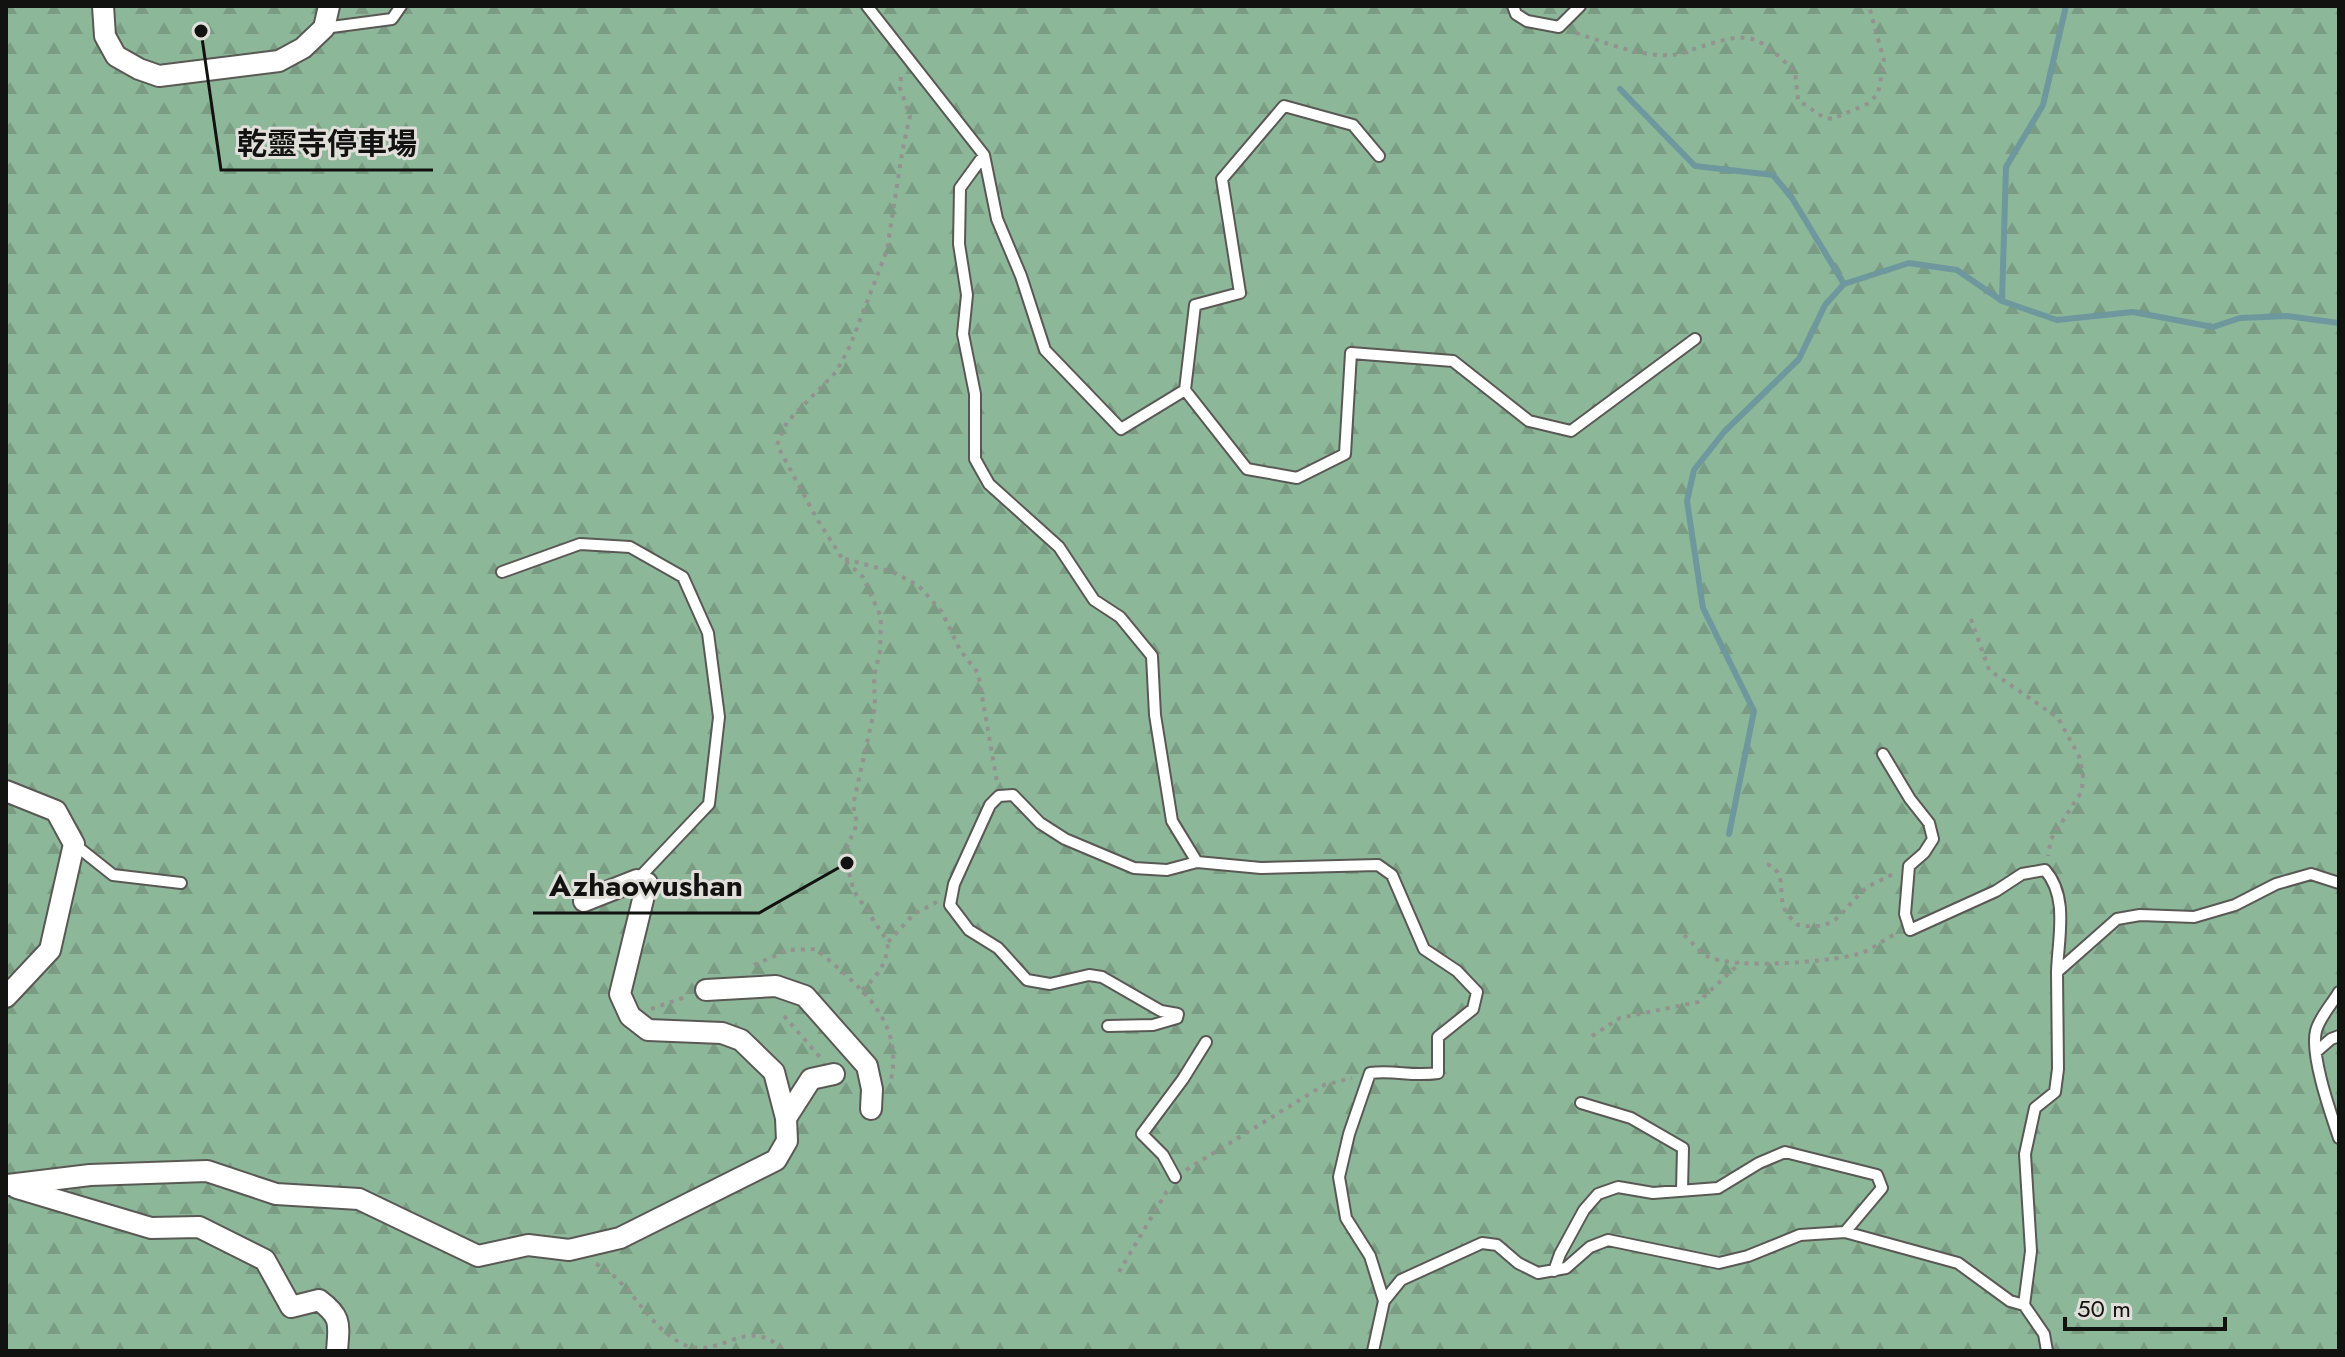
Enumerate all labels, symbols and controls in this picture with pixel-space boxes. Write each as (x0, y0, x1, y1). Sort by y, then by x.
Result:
callout: 乾靈寺停車場 (221, 116, 433, 170)
text: 乾靈寺停車場 (237, 122, 417, 165)
callout: Azhaowushan (533, 859, 759, 913)
text: Azhaowushan (548, 864, 743, 907)
scale bar (2065, 1281, 2225, 1331)
text: 50 m (2077, 1291, 2131, 1326)

